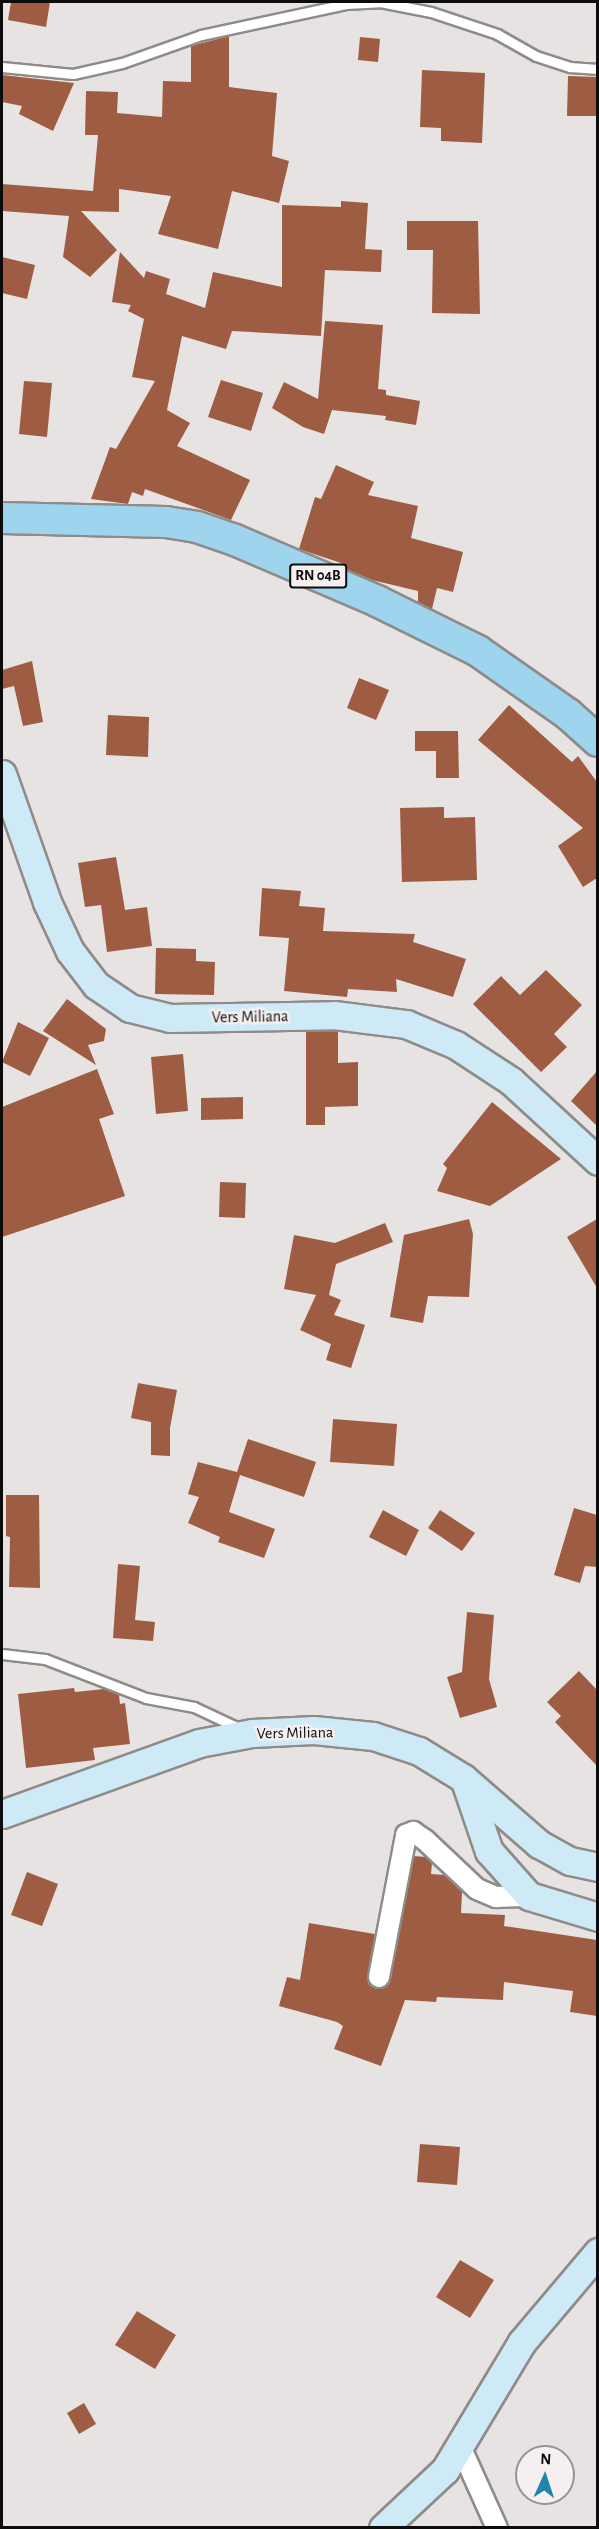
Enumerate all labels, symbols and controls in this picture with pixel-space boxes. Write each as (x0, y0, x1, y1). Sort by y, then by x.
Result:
road number: RN 04B (288, 564, 348, 588)
street label: Vers Miliana (212, 1007, 288, 1027)
street label: Vers Miliana (257, 1723, 333, 1743)
north arrow (515, 2445, 575, 2505)
text: N (540, 2451, 552, 2467)

